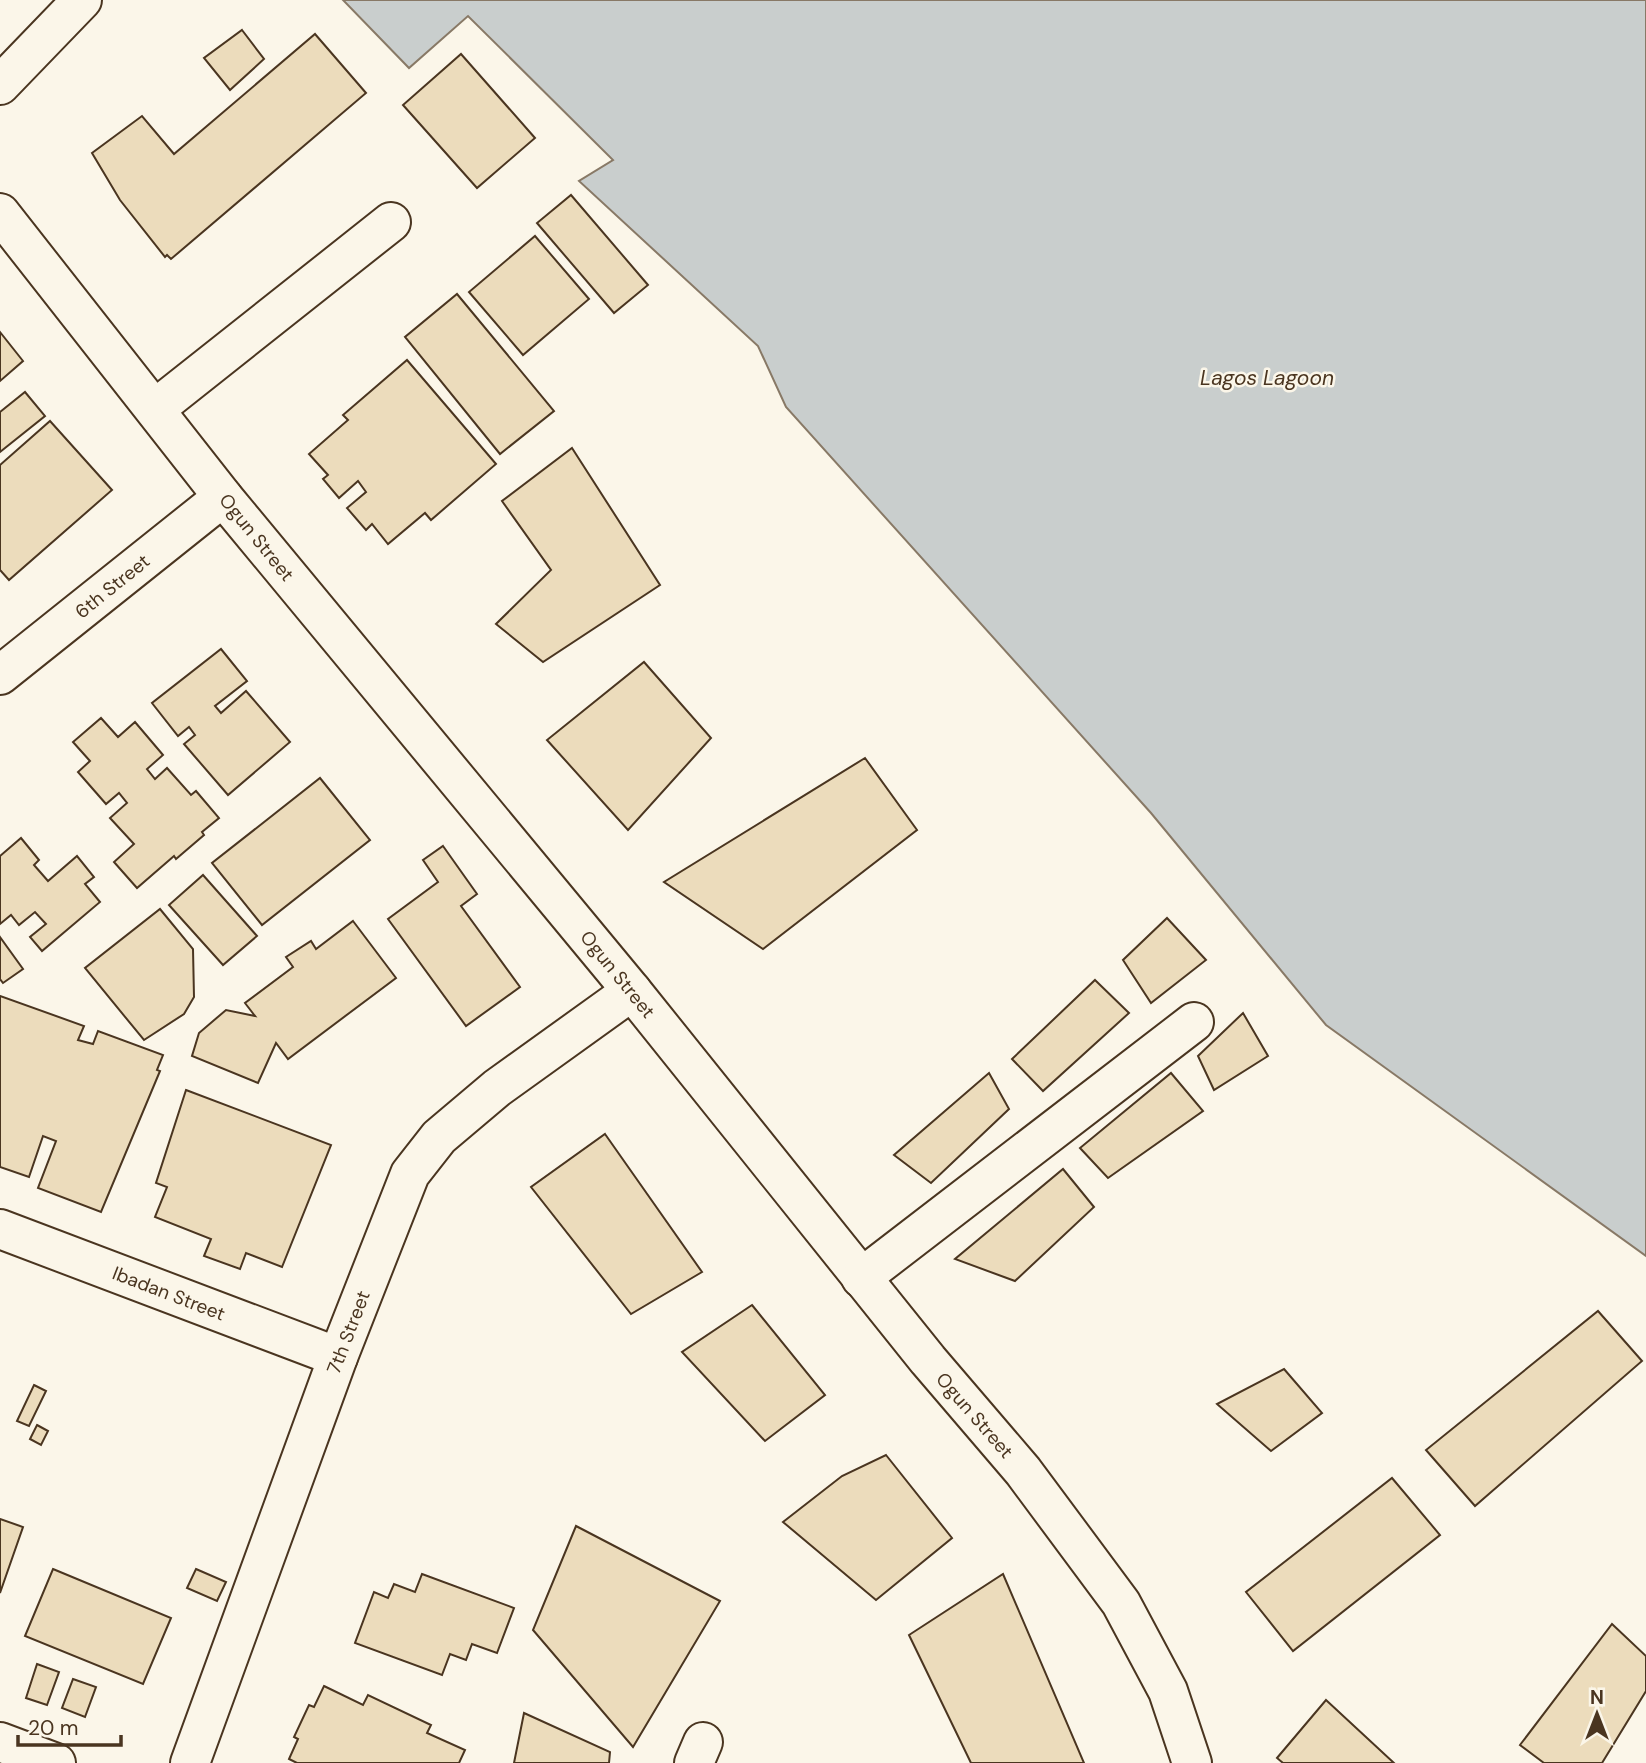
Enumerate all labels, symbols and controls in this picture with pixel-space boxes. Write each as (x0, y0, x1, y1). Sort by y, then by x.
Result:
water label: Lagos Lagoon (1200, 364, 1334, 392)
street label: Ogun Street (214, 488, 300, 586)
street label: 6th Street (70, 549, 155, 624)
street label: Ogun Street (575, 925, 661, 1023)
street label: Ibadan Street (109, 1261, 229, 1326)
street label: 7th Street (321, 1287, 376, 1377)
street label: Ogun Street (930, 1367, 1019, 1464)
north arrow (1562, 1679, 1632, 1749)
text: N (1590, 1685, 1604, 1710)
scale bar (18, 1704, 121, 1748)
text: 20 m (28, 1714, 79, 1742)

